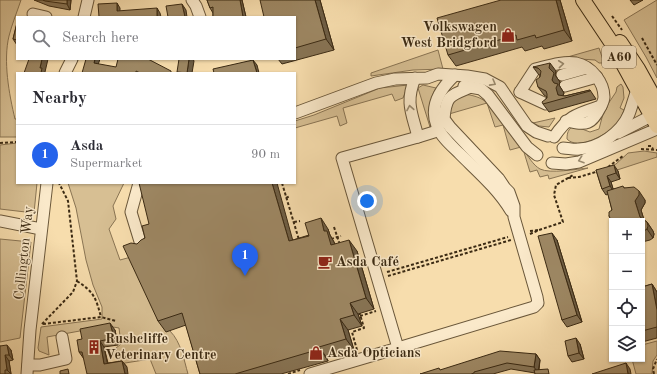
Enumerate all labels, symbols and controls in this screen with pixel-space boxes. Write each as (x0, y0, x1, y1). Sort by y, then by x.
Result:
search box (16, 16, 296, 60)
place label: Volkswagen West Bridgford (401, 20, 497, 50)
icon: search (30, 27, 52, 49)
shop icon: Volkswagen West Bridgford (500, 27, 516, 43)
text: Search here (62, 31, 139, 46)
road number: A60 (602, 46, 636, 68)
one-way arrow (557, 60, 564, 69)
one-way arrow (489, 78, 496, 86)
text: Nearby (32, 90, 87, 107)
one-way arrow (406, 104, 415, 111)
text: Asda (70, 139, 103, 154)
text: 1 (41, 148, 49, 161)
text: 90 m (251, 148, 280, 161)
one-way arrow (578, 156, 585, 164)
text: Supermarket (70, 157, 142, 170)
your location (357, 191, 377, 211)
street label: Collington Way (12, 205, 36, 301)
map controls (609, 218, 645, 362)
button: + (609, 218, 645, 254)
pin: 1 (232, 243, 258, 276)
cafe icon: Asda Café (317, 254, 333, 270)
button: − (609, 254, 645, 290)
place label: Asda Café (336, 255, 399, 269)
button: locate (609, 290, 645, 326)
button: layers (609, 326, 645, 362)
place label: Rushcliffe Veterinary Centre (105, 332, 217, 362)
building icon: Rushcliffe Veterinary Centre (86, 339, 102, 355)
shop icon: Asda Opticians (308, 345, 324, 361)
place label: Asda Opticians (327, 346, 421, 360)

